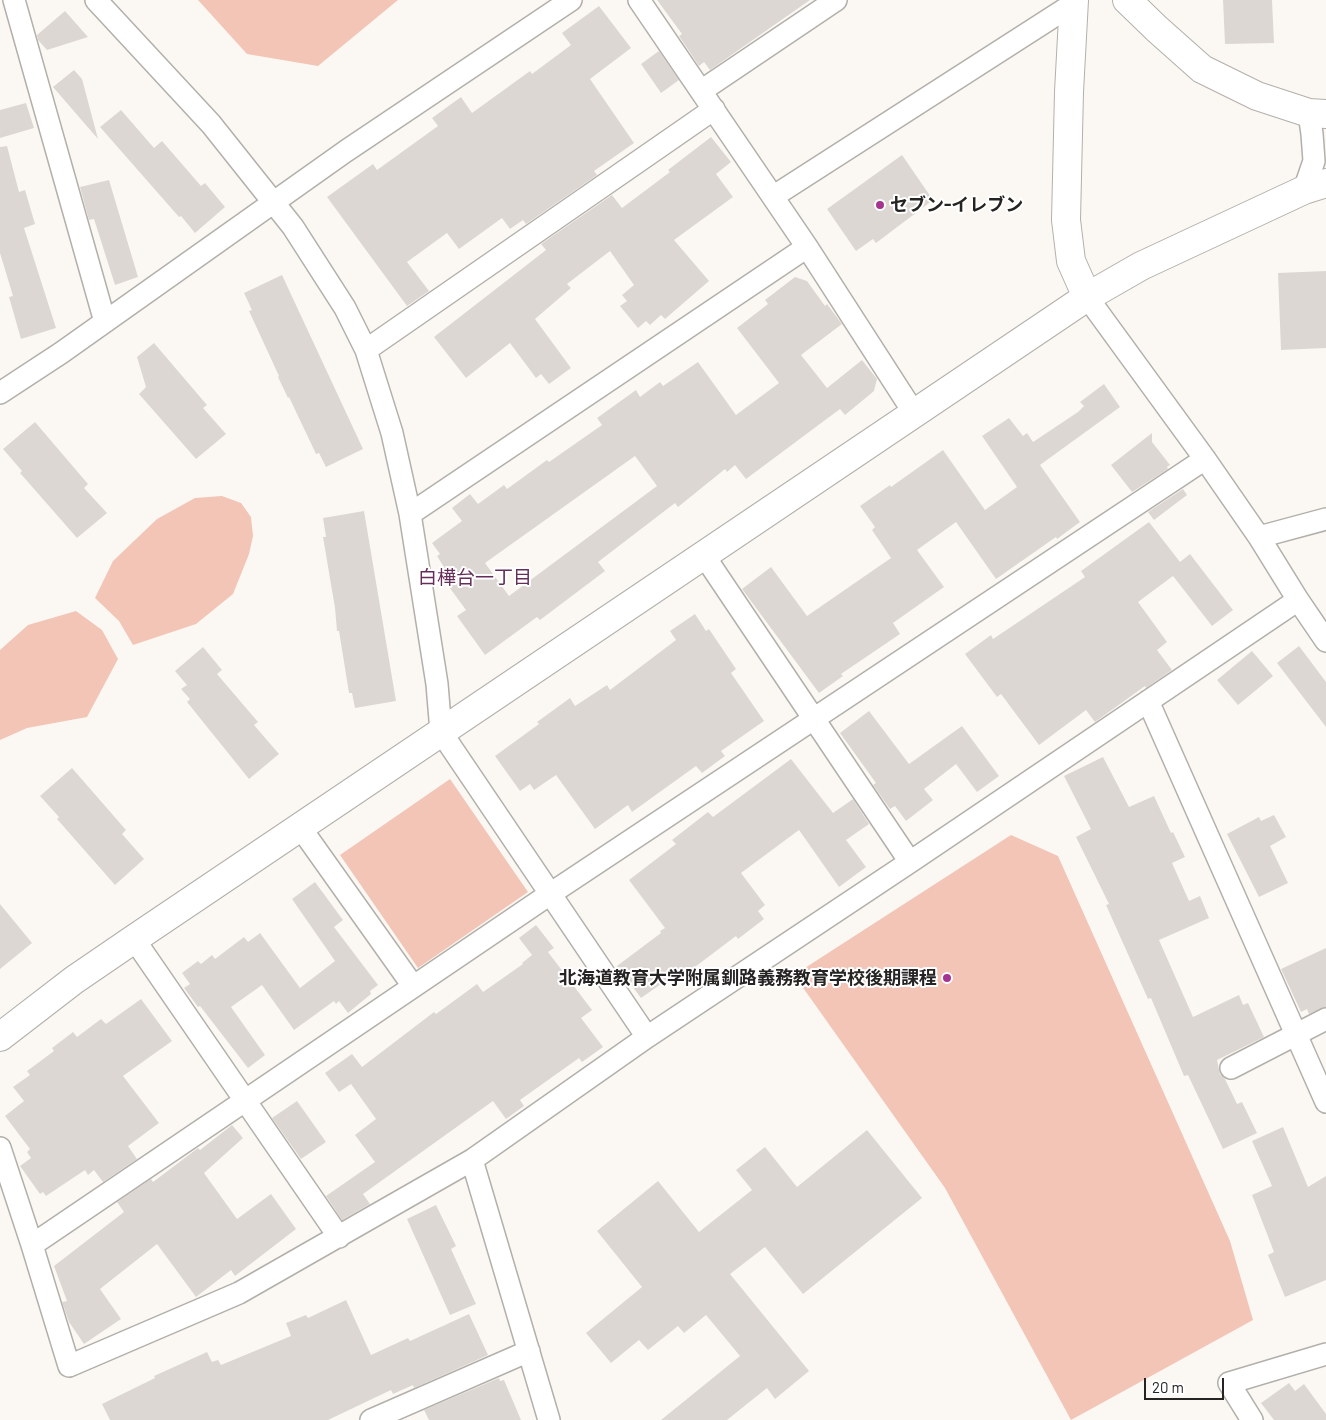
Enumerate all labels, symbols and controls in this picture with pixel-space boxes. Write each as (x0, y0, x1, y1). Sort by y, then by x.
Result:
place label: セブン-イレブン (890, 194, 1023, 216)
marker: セブン-イレブン (874, 199, 886, 211)
district label: 白樺台一丁目 (418, 567, 532, 589)
place label: 北海道教育大学附属釧路義務教育学校後期課程 (559, 967, 937, 989)
marker: 北海道教育大学附属釧路義務教育学校後期課程 (941, 972, 953, 984)
scale bar (1146, 1368, 1226, 1400)
text: 20 m (1152, 1378, 1184, 1396)

